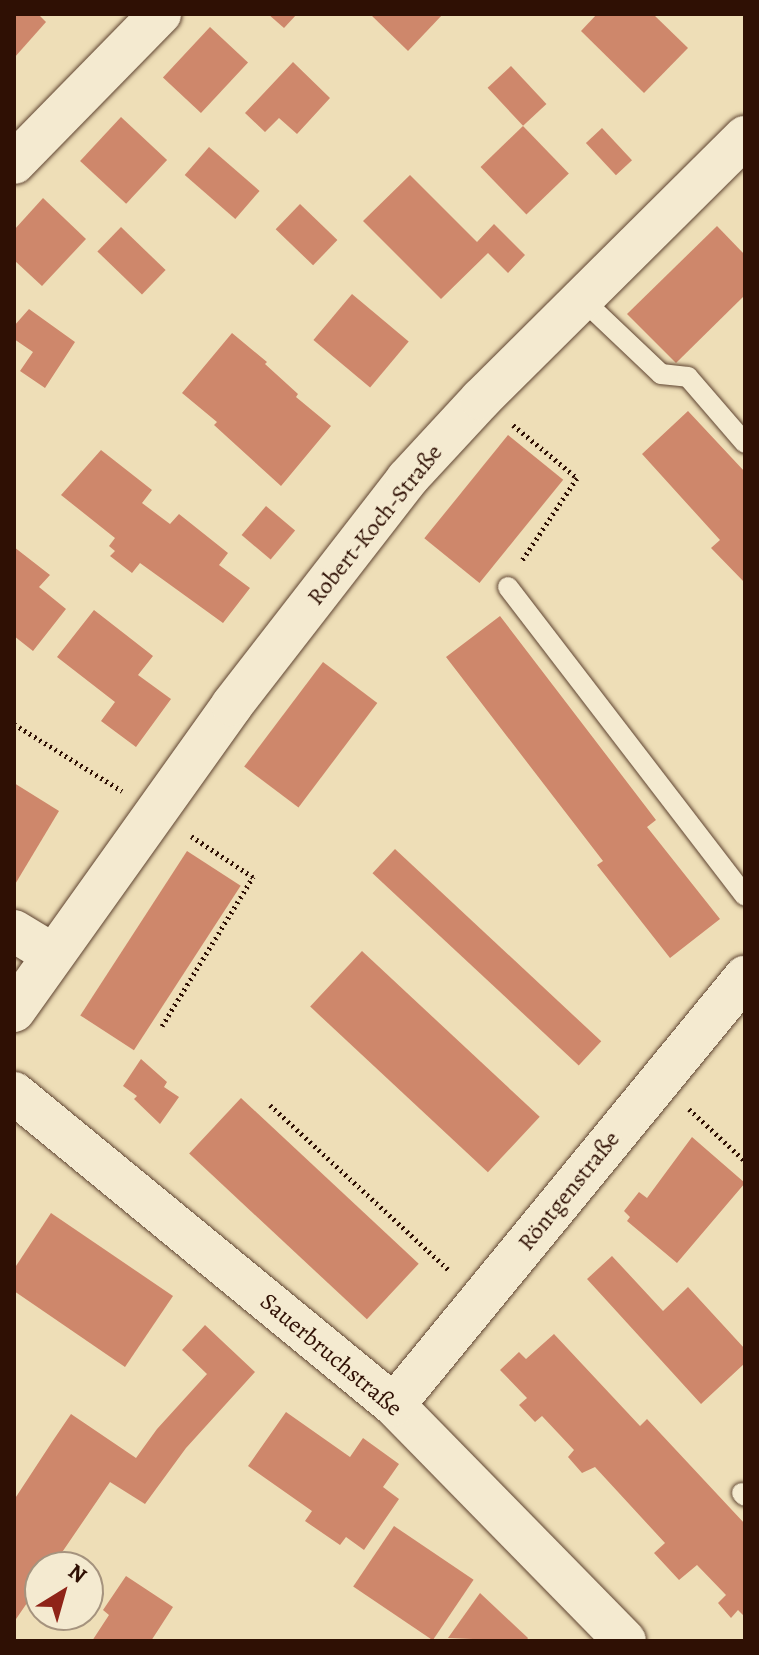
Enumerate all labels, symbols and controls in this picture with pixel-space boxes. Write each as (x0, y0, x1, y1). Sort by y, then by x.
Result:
street label: Robert-Koch-Straße (301, 439, 449, 611)
street label: Röntgenstraße (512, 1125, 626, 1257)
street label: Sauerbruchstraße (254, 1287, 408, 1423)
north arrow (24, 1551, 104, 1631)
text: N (62, 1557, 93, 1590)

